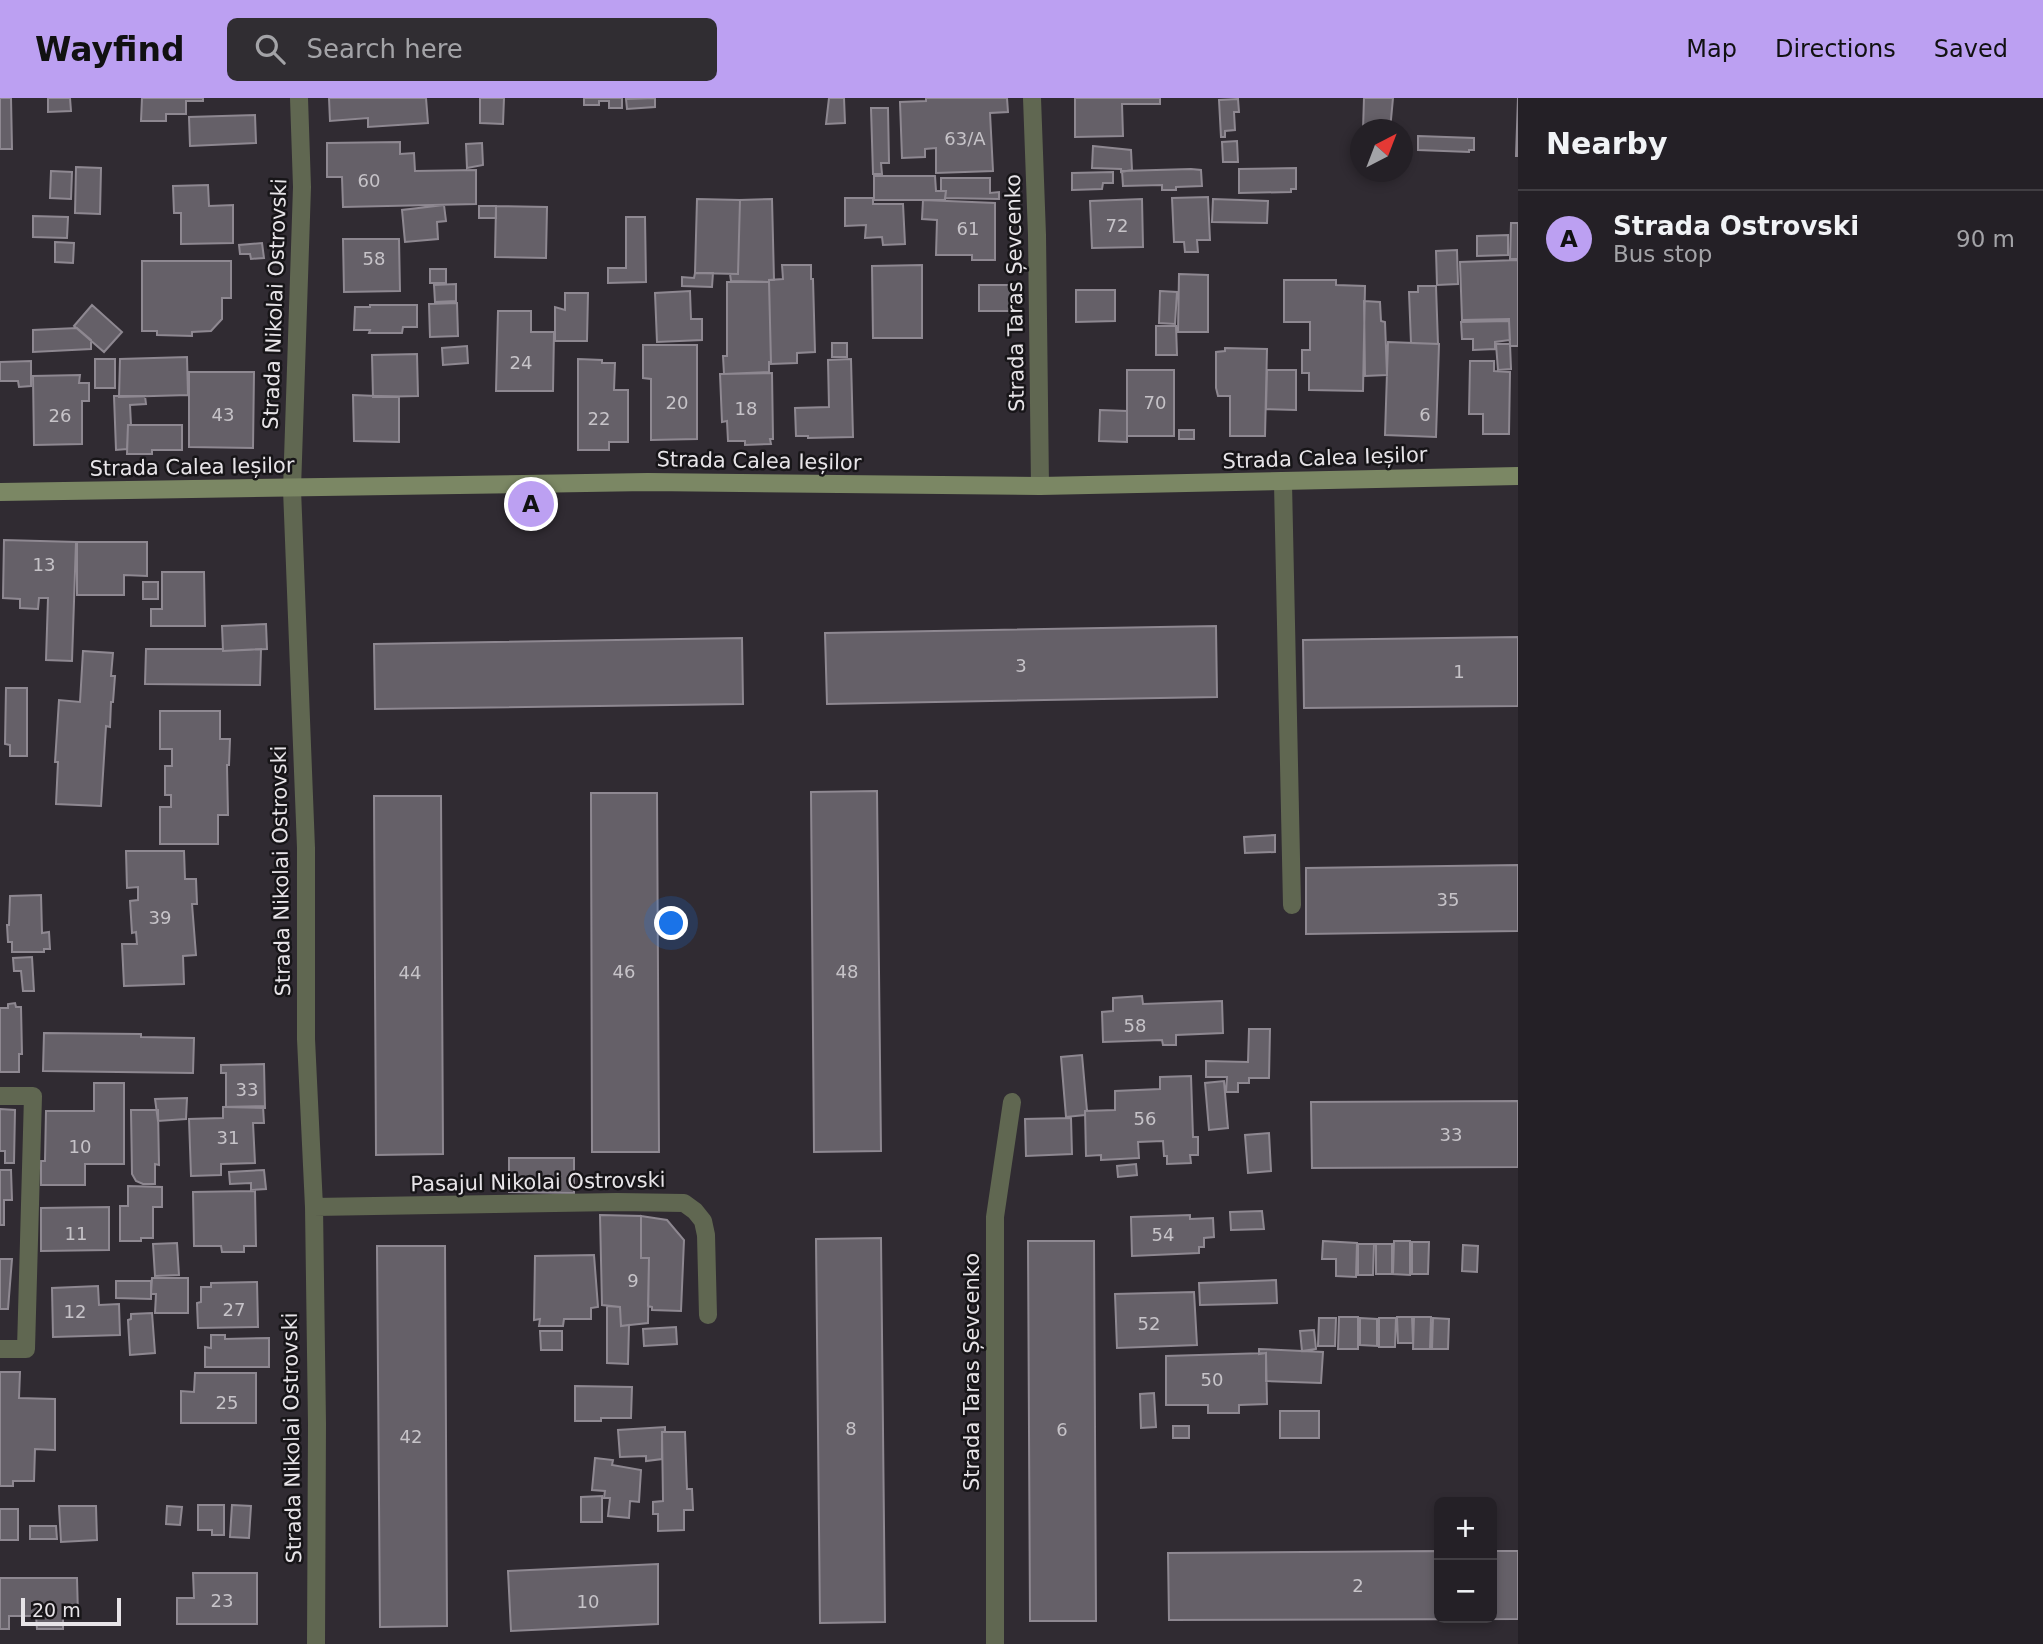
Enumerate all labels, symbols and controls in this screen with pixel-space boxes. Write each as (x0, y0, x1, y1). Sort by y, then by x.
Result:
search box (227, 18, 717, 81)
text: Wayfind (35, 30, 185, 69)
icon: search (251, 30, 289, 68)
text: Search here (307, 34, 463, 64)
text: Map (1686, 35, 1737, 63)
text: Directions (1775, 35, 1896, 63)
text: Saved (1934, 35, 2008, 63)
north arrow (1350, 119, 1413, 182)
text: Nearby (1546, 126, 1668, 161)
house number: 63/A (944, 128, 986, 149)
house number: 60 (358, 170, 380, 191)
street label: Strada Taras Șevcenko (1001, 174, 1029, 412)
street label: Strada Nikolai Ostrovski (259, 178, 291, 430)
text: Strada Ostrovski (1613, 211, 1859, 241)
house number: 72 (1106, 215, 1128, 236)
house number: 61 (957, 218, 979, 239)
text: A (1560, 226, 1578, 252)
text: 90 m (1956, 226, 2015, 252)
text: Bus stop (1613, 241, 1712, 267)
house number: 58 (363, 248, 385, 269)
house number: 24 (510, 352, 532, 373)
house number: 20 (666, 392, 688, 413)
house number: 70 (1144, 392, 1166, 413)
house number: 18 (735, 398, 757, 419)
house number: 43 (212, 404, 234, 425)
house number: 6 (1419, 404, 1431, 425)
house number: 26 (49, 405, 71, 426)
house number: 22 (588, 408, 610, 429)
street label: Strada Calea Ieșilor (1222, 442, 1428, 474)
street label: Strada Calea Ieșilor (656, 447, 862, 475)
street label: Strada Calea Ieșilor (89, 453, 295, 481)
pin: A (508, 478, 554, 530)
house number: 13 (33, 554, 55, 575)
house number: 3 (1015, 655, 1027, 676)
house number: 1 (1453, 661, 1465, 682)
street label: Strada Nikolai Ostrovski (267, 745, 295, 997)
house number: 35 (1437, 889, 1459, 910)
your location (654, 906, 688, 940)
house number: 39 (149, 907, 171, 928)
house number: 46 (613, 961, 635, 982)
house number: 48 (836, 961, 858, 982)
house number: 44 (399, 962, 421, 983)
house number: 58 (1124, 1015, 1146, 1036)
house number: 33 (236, 1079, 258, 1100)
house number: 56 (1134, 1108, 1156, 1129)
house number: 33 (1440, 1124, 1462, 1145)
house number: 31 (217, 1127, 239, 1148)
house number: 10 (69, 1136, 91, 1157)
street label: Pasajul Nikolai Ostrovski (410, 1168, 666, 1196)
house number: 11 (65, 1223, 87, 1244)
house number: 54 (1152, 1224, 1174, 1245)
street label: Strada Taras Șevcenko (960, 1253, 984, 1491)
house number: 9 (627, 1270, 639, 1291)
house number: 27 (223, 1299, 245, 1320)
house number: 12 (64, 1301, 86, 1322)
street label: Strada Nikolai Ostrovski (278, 1312, 306, 1564)
house number: 52 (1138, 1313, 1160, 1334)
house number: 50 (1201, 1369, 1223, 1390)
house number: 25 (216, 1392, 238, 1413)
house number: 8 (845, 1418, 857, 1439)
house number: 6 (1056, 1419, 1068, 1440)
house number: 42 (400, 1426, 422, 1447)
map controls (1434, 1497, 1497, 1623)
button: + (1434, 1497, 1497, 1560)
button: − (1434, 1560, 1497, 1623)
house number: 2 (1352, 1575, 1364, 1596)
house number: 23 (211, 1590, 233, 1611)
house number: 10 (577, 1591, 599, 1612)
scale bar (21, 1595, 121, 1627)
text: 20 m (32, 1599, 81, 1621)

